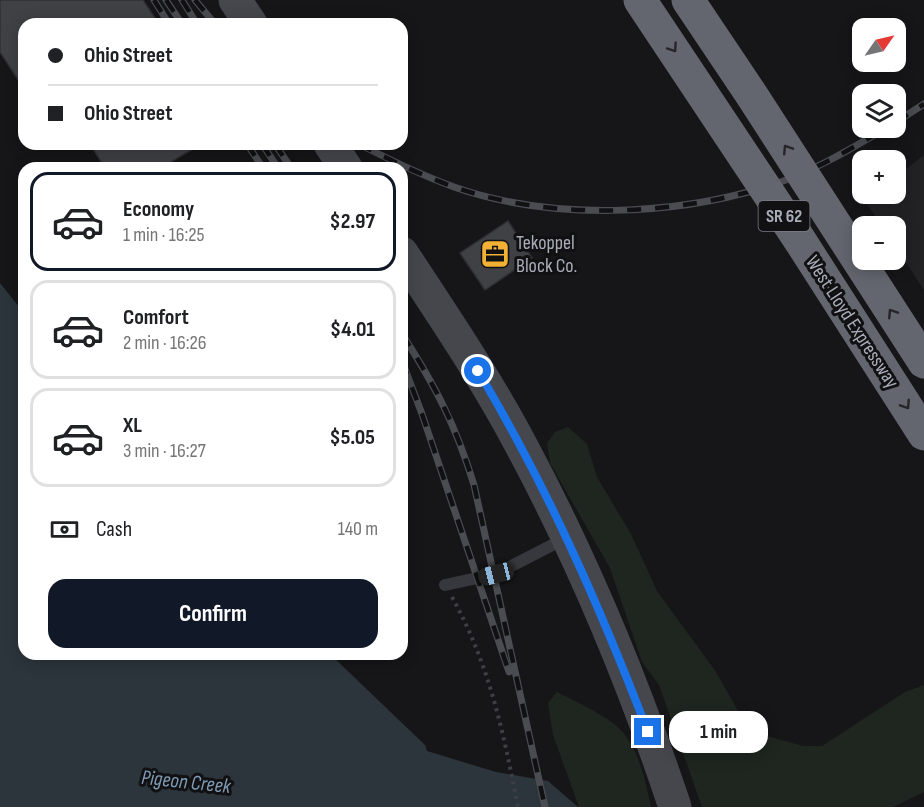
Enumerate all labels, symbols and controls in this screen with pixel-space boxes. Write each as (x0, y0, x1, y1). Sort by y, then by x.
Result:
north arrow (852, 18, 906, 72)
map controls (852, 18, 906, 270)
text: Ohio Street (84, 42, 173, 69)
one-way arrow (666, 42, 677, 53)
button: layers (852, 84, 906, 138)
text: Ohio Street (84, 100, 173, 127)
one-way arrow (782, 145, 794, 155)
button: + (852, 150, 906, 204)
icon: car (51, 195, 105, 249)
text: Economy (123, 196, 194, 223)
road number: SR 62 (758, 201, 810, 231)
text: $2.97 (329, 208, 375, 235)
button: − (852, 216, 906, 270)
text: 1 min · 16:25 (123, 223, 204, 247)
place label: Tekoppel Block Co. (516, 231, 577, 278)
office icon: Tekoppel Block Co. (479, 238, 511, 270)
street label: West Lloyd Expressway (800, 251, 904, 393)
icon: car (51, 303, 105, 357)
text: Comfort (123, 304, 189, 331)
one-way arrow (888, 309, 900, 319)
text: $4.01 (330, 316, 375, 343)
text: 2 min · 16:26 (123, 331, 206, 355)
route start (464, 357, 491, 384)
one-way arrow (898, 399, 910, 409)
icon: car (51, 411, 105, 465)
text: XL (123, 412, 142, 439)
text: $5.05 (329, 424, 375, 451)
text: 3 min · 16:27 (123, 439, 206, 463)
icon: cash (48, 513, 81, 546)
text: Cash (96, 516, 132, 543)
text: 140 m (338, 517, 378, 541)
car (476, 561, 516, 587)
button: Confirm (48, 579, 378, 648)
callout: 1 min (669, 711, 768, 753)
route end (634, 718, 661, 745)
text: 1 min (700, 720, 737, 744)
water label: Pigeon Creek (140, 765, 233, 799)

